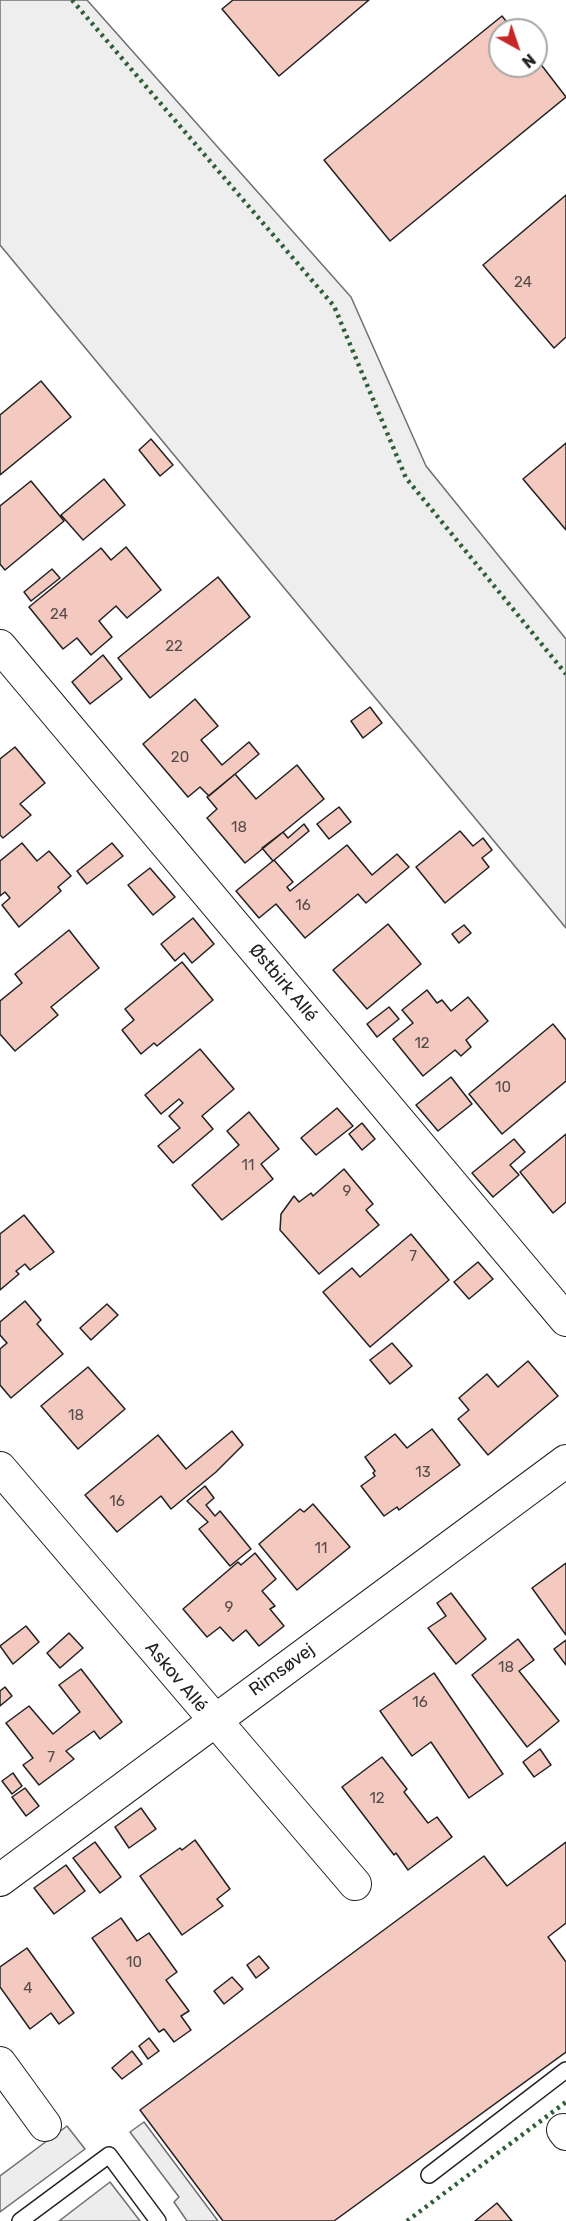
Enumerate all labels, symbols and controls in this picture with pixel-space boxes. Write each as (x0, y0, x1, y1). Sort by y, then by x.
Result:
north arrow (488, 18, 548, 78)
text: N (518, 50, 539, 72)
house number: 24 (514, 274, 532, 292)
house number: 24 (50, 606, 68, 624)
house number: 22 (165, 638, 183, 656)
house number: 20 (171, 749, 189, 767)
house number: 18 (231, 819, 247, 837)
house number: 16 (295, 897, 311, 915)
street label: Østbirk Allé (244, 940, 322, 1026)
house number: 12 (414, 1035, 430, 1053)
house number: 10 (495, 1079, 511, 1097)
house number: 11 (242, 1157, 254, 1175)
house number: 9 (343, 1183, 351, 1201)
house number: 7 (409, 1248, 417, 1266)
house number: 18 (68, 1407, 84, 1425)
house number: 13 (415, 1464, 431, 1482)
house number: 16 (109, 1493, 125, 1511)
house number: 11 (315, 1540, 327, 1558)
house number: 9 (225, 1599, 233, 1617)
street label: Askov Allé (140, 1637, 212, 1717)
street label: Rimsøvej (245, 1639, 319, 1701)
house number: 18 (498, 1659, 514, 1677)
house number: 16 (412, 1694, 428, 1712)
house number: 7 (47, 1749, 55, 1767)
house number: 12 (369, 1790, 385, 1808)
house number: 10 (126, 1954, 142, 1972)
house number: 4 (23, 1980, 33, 1998)

